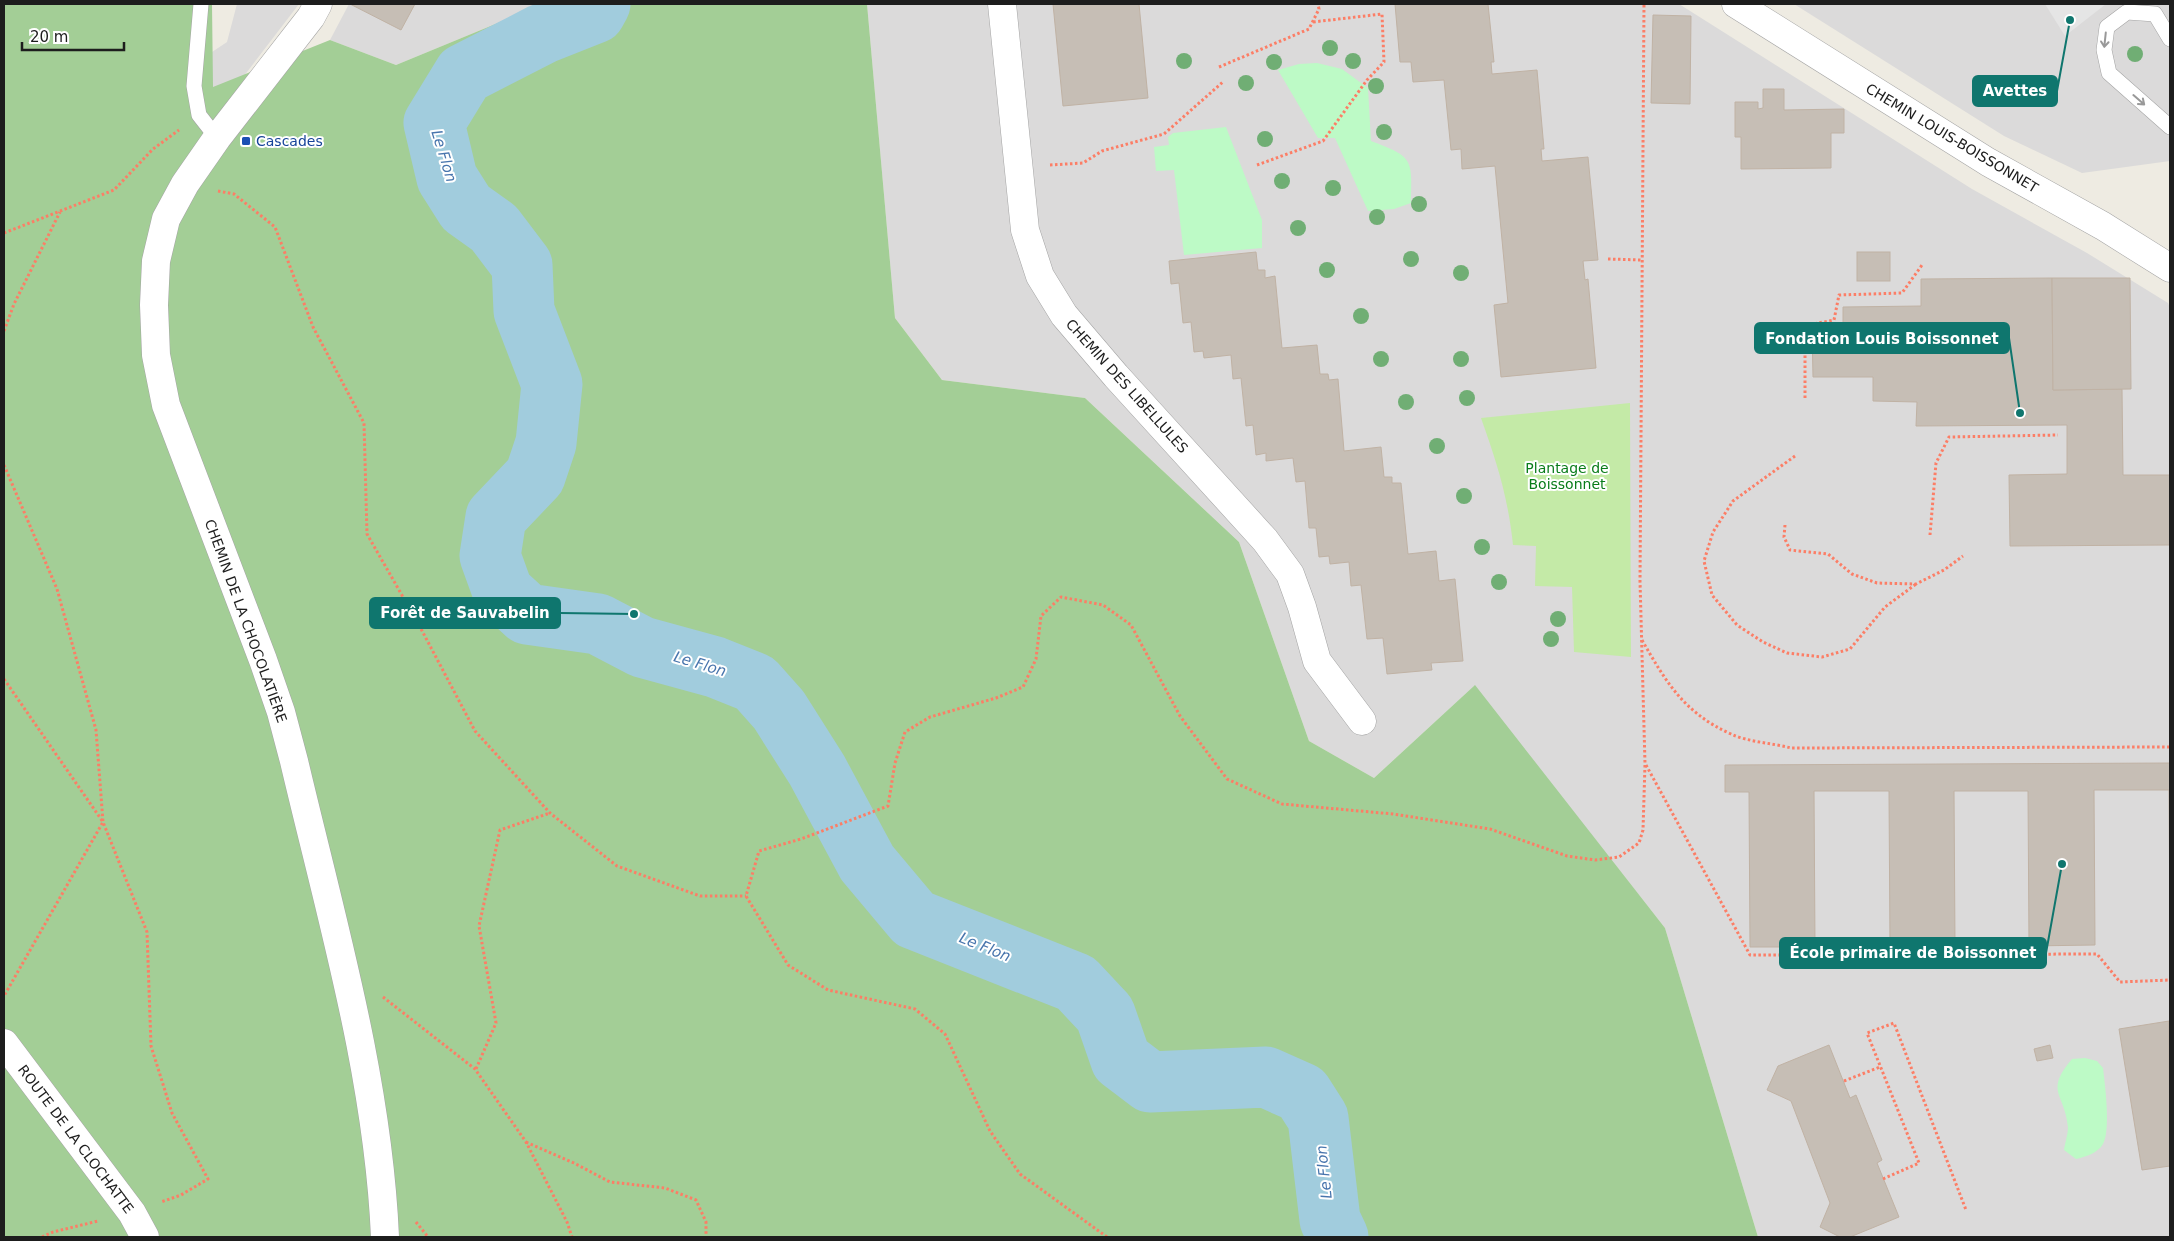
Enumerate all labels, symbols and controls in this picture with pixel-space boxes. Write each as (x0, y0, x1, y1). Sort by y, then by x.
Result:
scale bar (22, 20, 125, 52)
text: 20 m (30, 28, 68, 46)
one-way arrow (2100, 32, 2110, 48)
callout: Avettes (1973, 76, 2057, 106)
street label: CHEMIN LOUIS-BOISSONNET (1863, 80, 2041, 196)
text: Avettes (1983, 82, 2047, 100)
one-way arrow (2133, 94, 2146, 106)
water label: Le Flon (428, 128, 460, 184)
place label: Cascades (256, 133, 323, 149)
marker: Cascades (240, 135, 252, 147)
street label: CHEMIN DES LIBELLULES (1063, 316, 1191, 456)
callout: Fondation Louis Boissonnet (1755, 323, 2009, 353)
text: Fondation Louis Boissonnet (1765, 330, 1999, 348)
park label: Plantage de Boissonnet (1525, 460, 1609, 492)
street label: CHEMIN DE LA CHOCOLATIÈRE (202, 517, 290, 725)
callout: Forêt de Sauvabelin (370, 598, 560, 628)
text: Forêt de Sauvabelin (380, 604, 550, 622)
water label: Le Flon (672, 648, 728, 680)
water label: Le Flon (957, 929, 1013, 965)
callout: École primaire de Boissonnet (1780, 938, 2046, 968)
text: École primaire de Boissonnet (1790, 943, 2036, 962)
street label: ROUTE DE LA CLOCHATTE (15, 1062, 137, 1216)
water label: Le Flon (1312, 1144, 1336, 1200)

